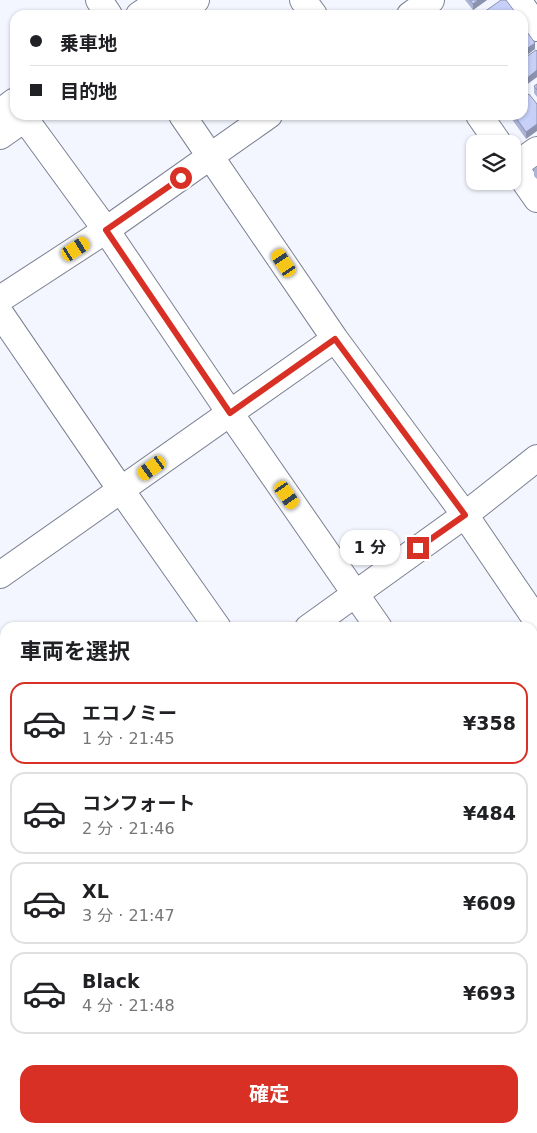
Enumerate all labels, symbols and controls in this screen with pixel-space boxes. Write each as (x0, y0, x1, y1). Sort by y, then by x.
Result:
text: 乗車地 (60, 32, 117, 54)
text: 目的地 (60, 80, 117, 102)
map controls (466, 135, 521, 190)
button: layers (466, 135, 521, 190)
route start (170, 167, 192, 189)
car (59, 235, 92, 263)
car (269, 246, 298, 280)
car (135, 453, 168, 483)
car (272, 478, 301, 512)
callout: 1 分 (340, 530, 400, 566)
route end (407, 537, 429, 559)
text: 1 分 (354, 538, 386, 557)
text: 車両を選択 (20, 639, 130, 664)
icon: car (22, 701, 67, 746)
text: エコノミー (82, 702, 177, 724)
text: ¥358 (463, 712, 516, 734)
text: 1 分 · 21:45 (82, 729, 175, 748)
icon: car (22, 791, 67, 836)
text: コンフォート (82, 792, 195, 814)
text: ¥484 (463, 802, 516, 824)
text: 2 分 · 21:46 (82, 819, 175, 838)
text: XL (82, 880, 109, 902)
icon: car (22, 881, 67, 926)
text: ¥609 (463, 892, 516, 914)
text: 3 分 · 21:47 (82, 906, 175, 925)
text: Black (82, 970, 140, 992)
icon: car (22, 971, 67, 1016)
text: ¥693 (463, 982, 516, 1004)
text: 4 分 · 21:48 (82, 996, 175, 1015)
button: 確定 (20, 1065, 518, 1123)

